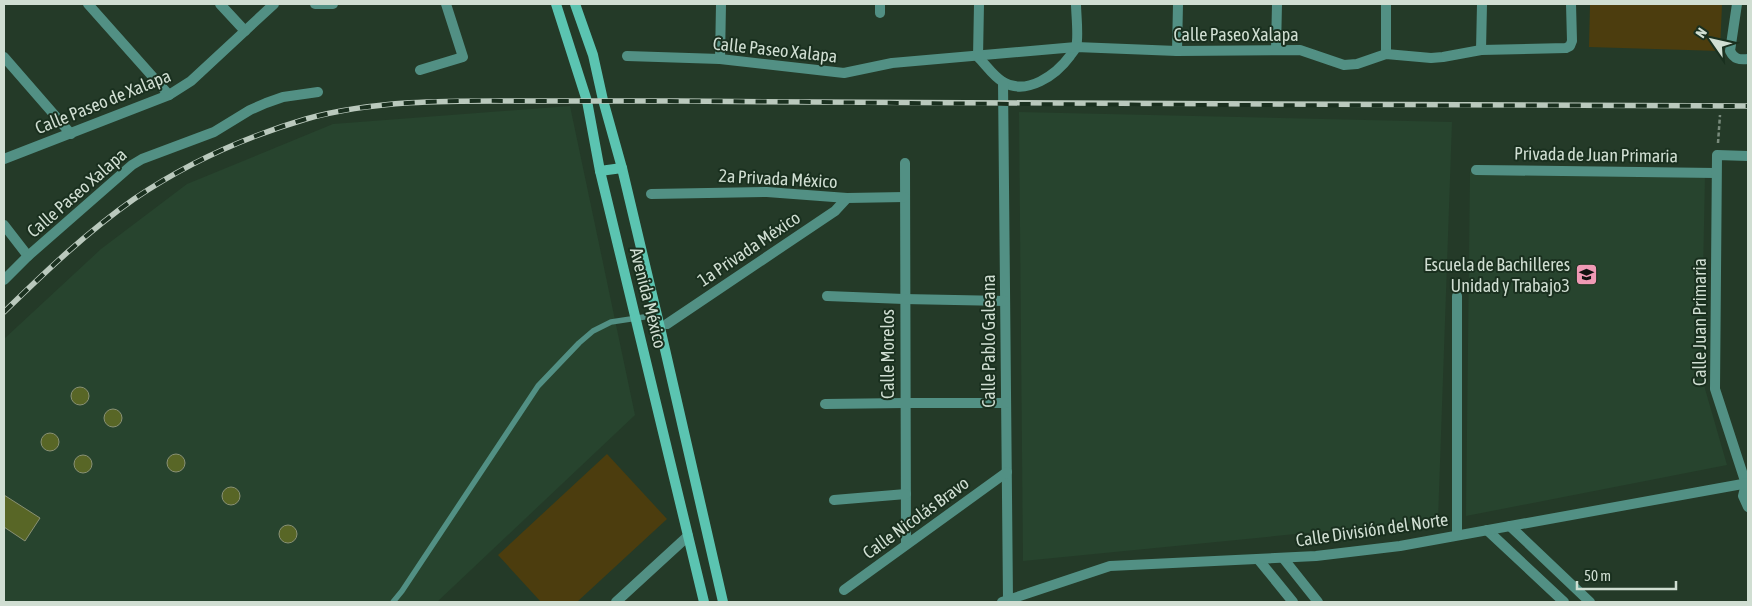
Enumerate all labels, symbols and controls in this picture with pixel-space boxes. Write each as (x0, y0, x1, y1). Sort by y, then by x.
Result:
north arrow (1687, 15, 1737, 65)
street label: Calle Paseo Xalapa (1173, 24, 1299, 45)
text: N (1692, 25, 1710, 41)
street label: Calle Paseo Xalapa (712, 33, 838, 66)
street label: Calle Paseo de Xalapa (32, 65, 174, 138)
street label: Privada de Juan Primaria (1514, 143, 1678, 166)
street label: Calle Paseo Xalapa (23, 144, 131, 242)
street label: 2a Privada México (718, 165, 838, 192)
street label: 1a Privada México (693, 207, 804, 291)
street label: Avenida México (626, 245, 671, 350)
place label: Escuela de Bachilleres Unidad y Trabajo3 (1424, 254, 1570, 296)
street label: Calle Juan Primaria (1689, 258, 1710, 386)
school or university icon: Escuela de Bachilleres Unidad y Trabajo3 (1574, 263, 1598, 287)
street label: Calle Pablo Galeana (978, 274, 999, 408)
street label: Calle Morelos (877, 309, 898, 399)
street label: Calle Nicolás Bravo (859, 472, 973, 563)
street label: Calle División del Norte (1294, 508, 1450, 551)
scale bar (1577, 558, 1676, 590)
text: 50 m (1584, 567, 1611, 584)

